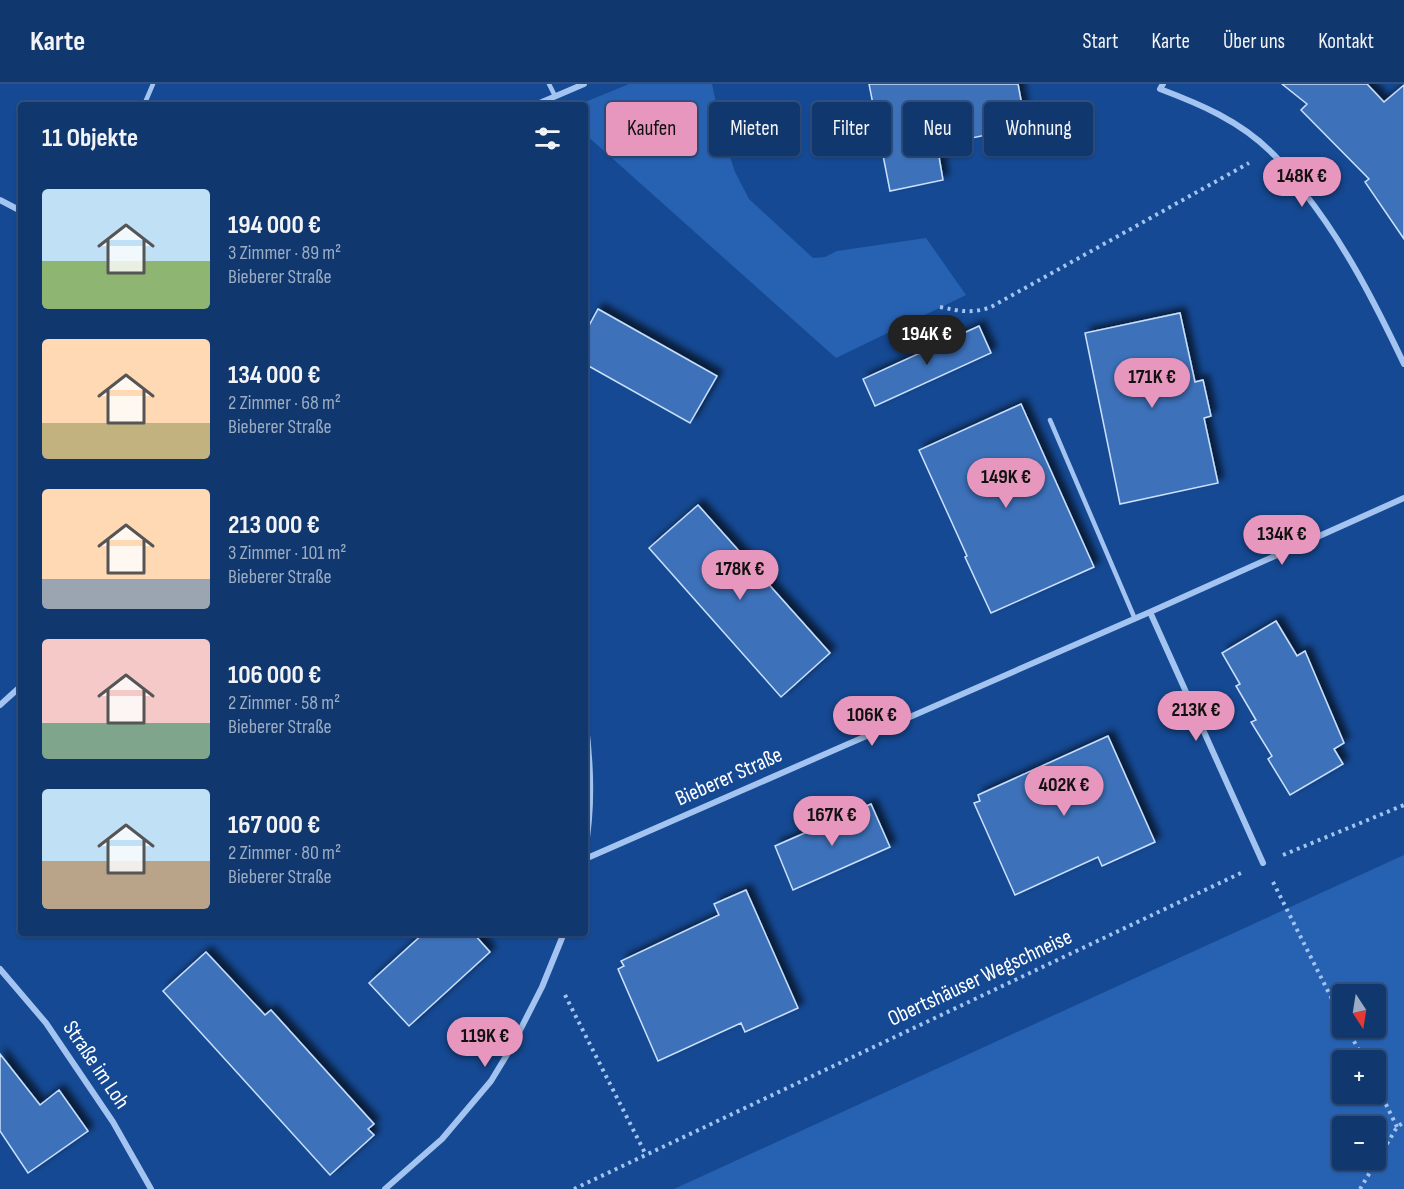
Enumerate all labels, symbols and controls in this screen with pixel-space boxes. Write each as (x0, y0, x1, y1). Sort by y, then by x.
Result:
text: Karte (30, 25, 85, 58)
text: Start (1082, 29, 1119, 54)
text: Karte (1152, 29, 1190, 54)
text: Über uns (1223, 29, 1285, 54)
text: Kontakt (1318, 29, 1374, 54)
chip: Kaufen (606, 102, 697, 156)
chip: Mieten (709, 102, 800, 156)
chip: Filter (812, 102, 891, 156)
chip: Neu (903, 102, 972, 156)
chip: Wohnung (984, 102, 1093, 156)
icon: filters (531, 122, 564, 155)
text: 11 Objekte (42, 123, 138, 154)
pin: 148K € (1253, 157, 1351, 208)
text: 148K € (1277, 164, 1327, 188)
text: 194 000 € (228, 210, 321, 241)
icon: home (90, 213, 162, 285)
text: 3 Zimmer · 89 m² (228, 241, 341, 265)
text: Bieberer Straße (228, 265, 332, 289)
pin: 194K € (878, 315, 976, 366)
text: 194K € (902, 322, 952, 346)
pin: 171K € (1103, 358, 1201, 409)
text: 134 000 € (228, 360, 321, 391)
icon: home (90, 363, 162, 435)
text: 171K € (1128, 365, 1176, 389)
text: 2 Zimmer · 68 m² (228, 391, 341, 415)
text: Bieberer Straße (228, 415, 332, 439)
pin: 149K € (957, 458, 1055, 509)
text: 149K € (981, 465, 1031, 489)
text: 213 000 € (228, 510, 320, 541)
icon: home (90, 513, 162, 585)
pin: 134K € (1233, 515, 1331, 566)
text: 134K € (1257, 522, 1307, 546)
text: 3 Zimmer · 101 m² (228, 541, 347, 565)
pin: 178K € (691, 550, 789, 601)
text: 178K € (716, 557, 764, 581)
text: Bieberer Straße (228, 565, 332, 589)
text: 106 000 € (228, 660, 321, 691)
icon: home (90, 663, 162, 735)
text: 2 Zimmer · 58 m² (228, 691, 340, 715)
pin: 213K € (1147, 691, 1245, 742)
pin: 106K € (823, 696, 921, 747)
text: 213K € (1172, 698, 1220, 722)
text: 106K € (847, 703, 897, 727)
text: Bieberer Straße (228, 715, 332, 739)
street label: Bieberer Straße (671, 741, 787, 813)
pin: 402K € (1015, 766, 1113, 817)
text: 402K € (1039, 773, 1089, 797)
pin: 167K € (783, 796, 881, 847)
text: 167K € (807, 803, 857, 827)
text: 167 000 € (228, 810, 320, 841)
icon: home (90, 813, 162, 885)
text: 2 Zimmer · 80 m² (228, 841, 341, 865)
text: Bieberer Straße (228, 865, 332, 889)
street label: Obertshäuser Wegschneise (884, 923, 1076, 1033)
north arrow (1332, 984, 1386, 1038)
map controls (1332, 984, 1386, 1170)
street label: Straße im Loh (57, 1016, 135, 1114)
pin: 119K € (436, 1017, 534, 1068)
text: 119K € (461, 1024, 509, 1048)
button: + (1332, 1050, 1386, 1104)
button: − (1332, 1116, 1386, 1170)

